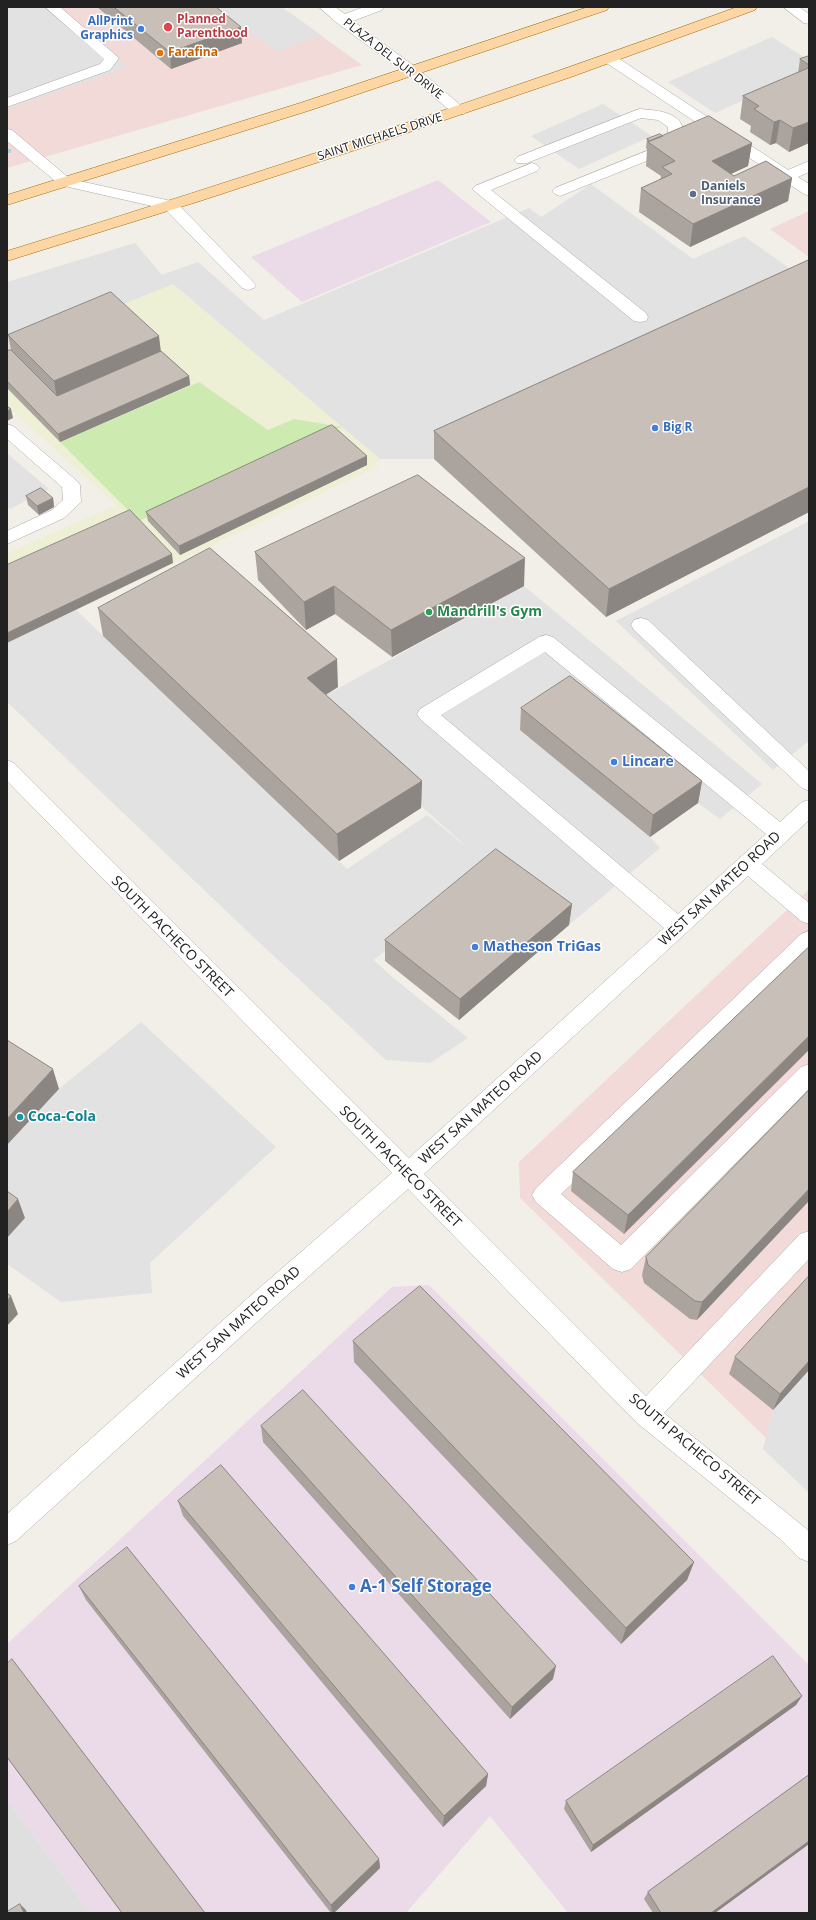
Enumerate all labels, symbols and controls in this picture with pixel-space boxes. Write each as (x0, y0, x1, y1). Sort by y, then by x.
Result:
place label: Planned Parenthood (177, 13, 248, 41)
place label: AllPrint Graphics (80, 15, 133, 43)
street label: PLAZA DEL SUR DRIVE (340, 16, 446, 102)
marker: Planned Parenthood (162, 21, 174, 33)
marker: AllPrint Graphics (136, 24, 146, 34)
place label: Farafina (168, 46, 218, 60)
marker: Farafina (155, 48, 165, 58)
street label: SAINT MICHAELS DRIVE (316, 110, 444, 164)
place label: Daniels Insurance (701, 180, 761, 208)
marker: Daniels Insurance (688, 189, 698, 199)
place label: Big R (663, 421, 693, 435)
marker: Big R (650, 423, 660, 433)
place label: Mandrill's Gym (437, 604, 542, 620)
marker: Mandrill's Gym (424, 607, 434, 617)
place label: Lincare (622, 754, 674, 770)
marker: Lincare (609, 757, 619, 767)
street label: WEST SAN MATEO ROAD (656, 828, 784, 950)
street label: SOUTH PACHECO STREET (108, 873, 236, 1001)
place label: Matheson TriGas (483, 939, 601, 955)
marker: Matheson TriGas (470, 942, 480, 952)
street label: WEST SAN MATEO ROAD (416, 1048, 546, 1168)
street label: SOUTH PACHECO STREET (336, 1103, 464, 1231)
place label: Coca-Cola (28, 1109, 96, 1125)
marker: Coca-Cola (15, 1112, 25, 1122)
street label: WEST SAN MATEO ROAD (174, 1263, 304, 1383)
street label: SOUTH PACHECO STREET (625, 1390, 763, 1510)
place label: A-1 Self Storage (360, 1577, 492, 1597)
marker: A-1 Self Storage (347, 1582, 357, 1592)

